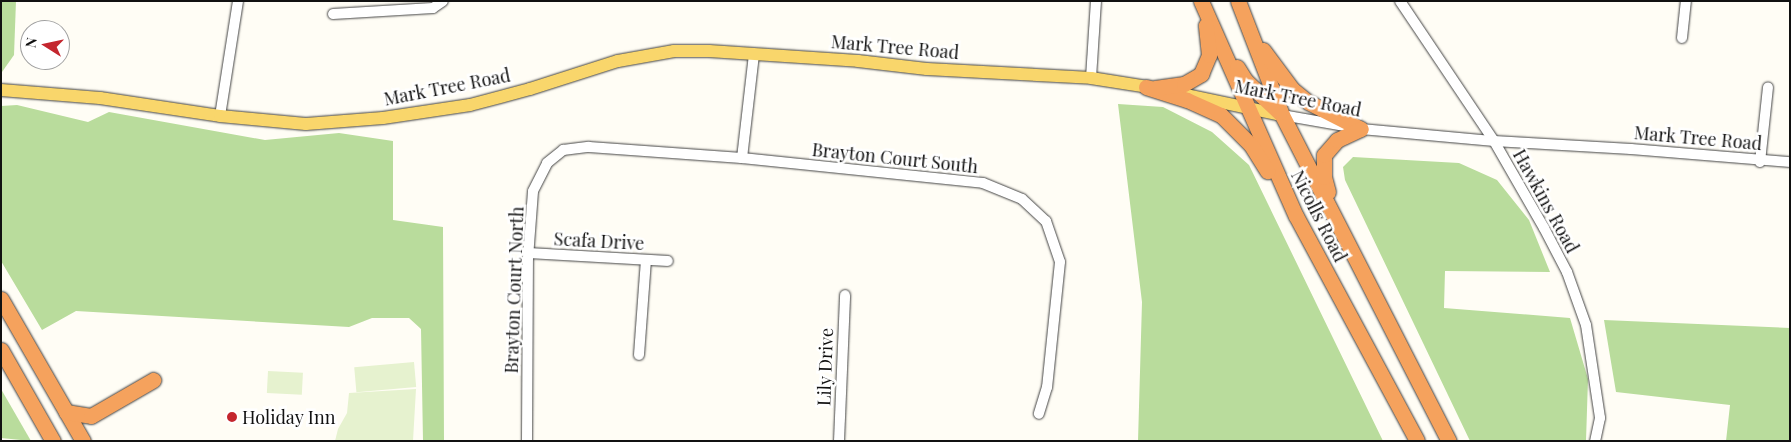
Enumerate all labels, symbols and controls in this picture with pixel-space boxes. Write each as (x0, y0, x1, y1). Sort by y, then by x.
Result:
north arrow (20, 20, 70, 70)
street label: Mark Tree Road (830, 31, 960, 63)
text: N (20, 36, 41, 49)
street label: Mark Tree Road (382, 64, 512, 110)
street label: Mark Tree Road (1233, 75, 1363, 121)
street label: Mark Tree Road (1633, 122, 1763, 154)
street label: Brayton Court South (811, 139, 979, 177)
street label: Hawkins Road (1509, 145, 1583, 257)
street label: Nicolls Road (1287, 167, 1351, 265)
street label: Brayton Court North (500, 206, 528, 374)
street label: Scafa Drive (553, 228, 645, 254)
street label: Lily Drive (813, 327, 837, 407)
place label: Holiday Inn (242, 406, 336, 428)
marker: Holiday Inn (226, 411, 238, 423)

